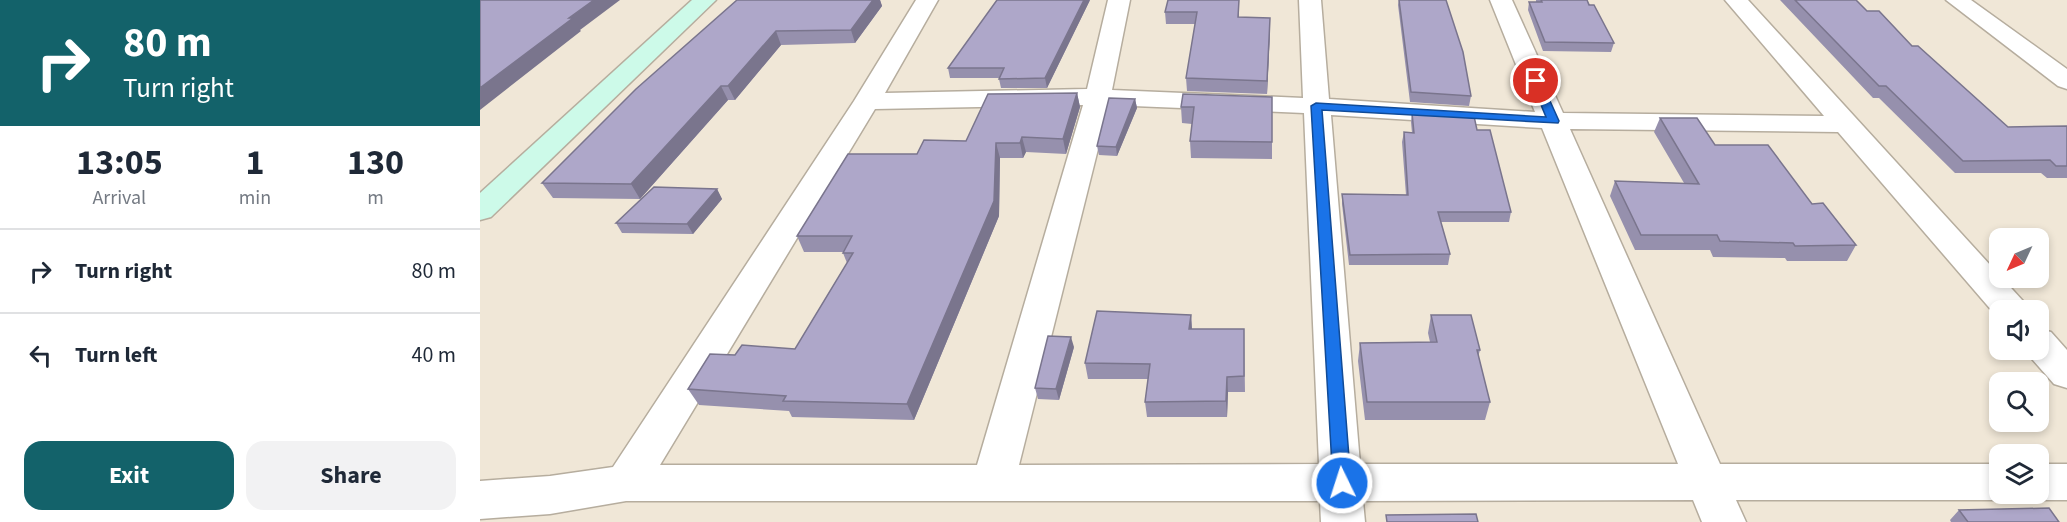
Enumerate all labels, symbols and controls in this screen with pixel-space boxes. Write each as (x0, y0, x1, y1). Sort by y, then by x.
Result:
text: 80 m (123, 13, 212, 73)
icon: right (24, 24, 102, 102)
pin (1510, 55, 1561, 106)
icon: arrive (1519, 64, 1552, 97)
text: Turn right (123, 69, 234, 108)
text: 13:05 (76, 137, 163, 188)
text: 1 (245, 137, 264, 188)
text: 130 (347, 137, 404, 188)
text: Arrival (92, 184, 146, 212)
text: min (239, 184, 271, 212)
text: m (367, 184, 384, 212)
north arrow (1989, 228, 2049, 288)
map controls (1989, 228, 2049, 504)
icon: right (24, 255, 57, 288)
text: Turn right (75, 255, 172, 287)
text: 80 m (411, 255, 456, 287)
button: sound (1989, 300, 2049, 360)
icon: left (24, 339, 57, 372)
text: Turn left (75, 339, 157, 371)
text: 40 m (411, 339, 456, 371)
button: search (1989, 372, 2049, 432)
button: Exit (24, 441, 234, 510)
button: Share (246, 441, 456, 510)
button: layers (1989, 444, 2049, 504)
position arrow (1310, 451, 1374, 515)

